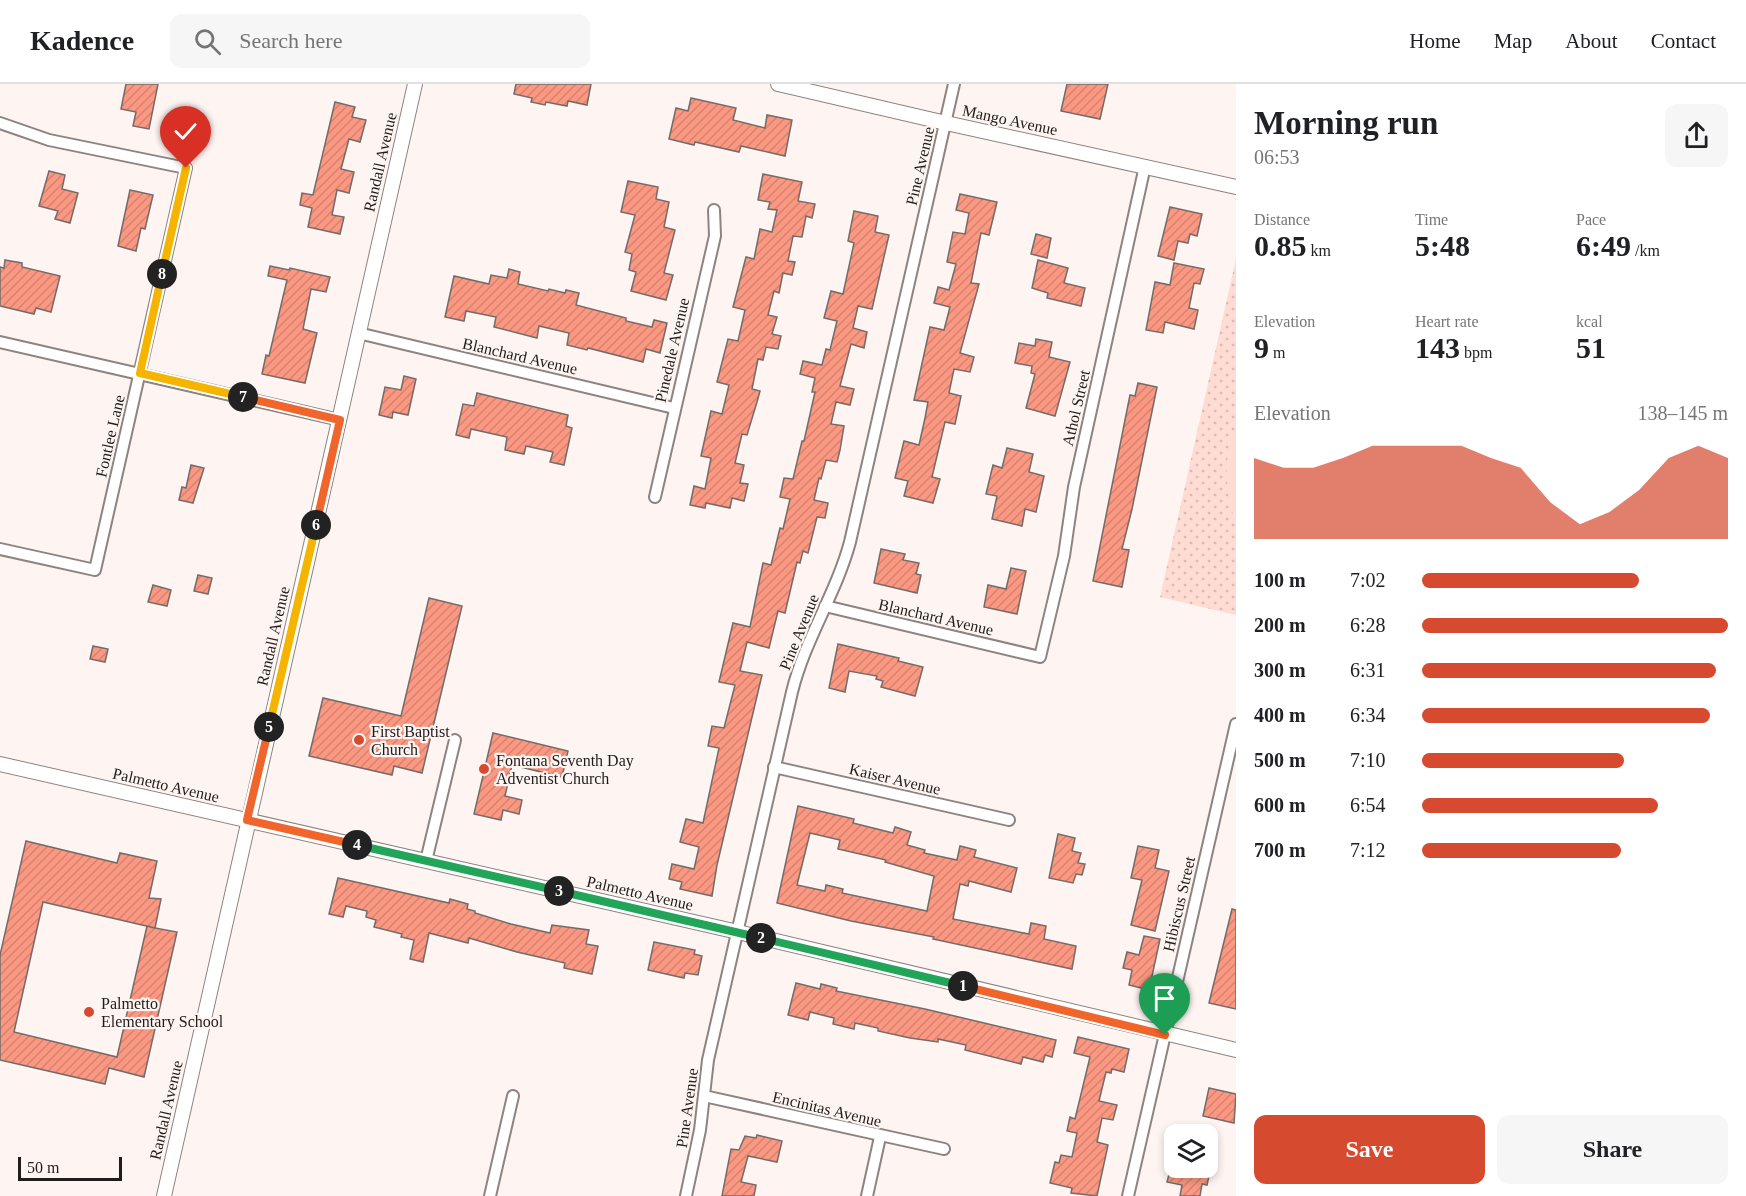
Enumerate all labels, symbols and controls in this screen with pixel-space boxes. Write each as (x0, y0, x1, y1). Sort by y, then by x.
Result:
search box (170, 14, 590, 68)
text: Kadence (30, 25, 134, 56)
icon: search (191, 25, 224, 58)
text: Search here (239, 28, 342, 53)
text: Home (1409, 29, 1461, 53)
text: Map (1494, 29, 1532, 53)
text: About (1565, 29, 1618, 53)
text: Contact (1651, 29, 1716, 53)
street label: Mango Avenue (961, 102, 1059, 139)
button: share (1665, 104, 1728, 167)
text: Morning run (1254, 105, 1438, 141)
pin (160, 106, 211, 168)
street label: Randall Avenue (360, 111, 400, 213)
icon: check (169, 115, 202, 148)
street label: Pine Avenue (903, 125, 937, 207)
text: 06:53 (1254, 146, 1300, 168)
text: Distance (1254, 211, 1310, 228)
text: Time (1415, 211, 1448, 228)
text: Pace (1576, 211, 1606, 228)
text: 0.85 (1254, 229, 1307, 262)
text: 5:48 (1415, 229, 1470, 262)
text: 6:49 (1576, 229, 1631, 262)
text: km (1307, 242, 1331, 259)
text: /km (1631, 242, 1660, 259)
pin: 8 (147, 259, 177, 289)
text: 8 (158, 265, 166, 282)
street label: Pinedale Avenue (652, 296, 692, 404)
text: Elevation (1254, 313, 1315, 330)
text: Heart rate (1415, 313, 1479, 330)
text: kcal (1576, 313, 1603, 330)
text: 9 (1254, 331, 1269, 364)
text: 143 (1415, 331, 1460, 364)
text: 51 (1576, 331, 1606, 364)
street label: Blanchard Avenue (461, 335, 579, 377)
text: m (1269, 344, 1285, 361)
text: bpm (1460, 344, 1492, 361)
street label: Athol Street (1059, 368, 1093, 448)
pin: 7 (228, 382, 258, 412)
text: 7 (239, 388, 247, 405)
street label: Fontlee Lane (92, 393, 128, 479)
text: Elevation (1254, 402, 1331, 424)
text: 138–145 m (1637, 402, 1728, 424)
pin: 6 (301, 510, 331, 540)
text: 6 (312, 516, 320, 533)
text: 100 m (1254, 569, 1306, 591)
text: 7:02 (1350, 569, 1386, 591)
street label: Randall Avenue (253, 585, 293, 687)
street label: Pine Avenue (776, 592, 822, 672)
street label: Blanchard Avenue (877, 596, 995, 638)
text: 200 m (1254, 614, 1306, 636)
text: 6:28 (1350, 614, 1386, 636)
text: 300 m (1254, 659, 1306, 681)
text: 6:31 (1350, 659, 1386, 681)
text: 400 m (1254, 704, 1306, 726)
text: 6:34 (1350, 704, 1386, 726)
pin: 5 (254, 712, 284, 742)
text: 5 (265, 718, 273, 735)
place label: First Baptist Church (371, 723, 450, 758)
marker: First Baptist Church (352, 733, 366, 747)
text: 500 m (1254, 749, 1306, 771)
text: 7:10 (1350, 749, 1386, 771)
place label: Fontana Seventh Day Adventist Church (496, 752, 634, 787)
street label: Kaiser Avenue (848, 760, 942, 798)
marker: Fontana Seventh Day Adventist Church (477, 762, 491, 776)
street label: Palmetto Avenue (111, 765, 221, 805)
text: 600 m (1254, 794, 1306, 816)
text: 6:54 (1350, 794, 1386, 816)
pin: 4 (342, 830, 372, 860)
text: 4 (353, 836, 361, 853)
text: 700 m (1254, 839, 1306, 861)
text: 7:12 (1350, 839, 1386, 861)
street label: Hibiscus Street (1160, 854, 1198, 953)
street label: Palmetto Avenue (585, 873, 695, 913)
pin: 3 (544, 876, 574, 906)
text: 3 (555, 882, 563, 899)
pin: 2 (746, 923, 776, 953)
text: 2 (757, 929, 765, 946)
pin: 1 (948, 971, 978, 1001)
pin (1139, 973, 1190, 1035)
text: 1 (959, 977, 967, 994)
icon: arrive (1148, 982, 1181, 1015)
place label: Palmetto Elementary School (101, 995, 224, 1031)
marker: Palmetto Elementary School (82, 1005, 96, 1019)
street label: Randall Avenue (146, 1059, 186, 1161)
street label: Pine Avenue (673, 1067, 701, 1149)
street label: Encinitas Avenue (771, 1088, 883, 1130)
button: Save (1254, 1115, 1485, 1184)
button: Share (1497, 1115, 1728, 1184)
map controls (1164, 1124, 1218, 1178)
button: layers (1164, 1124, 1218, 1178)
scale bar (18, 1154, 122, 1182)
text: 50 m (27, 1159, 59, 1176)

